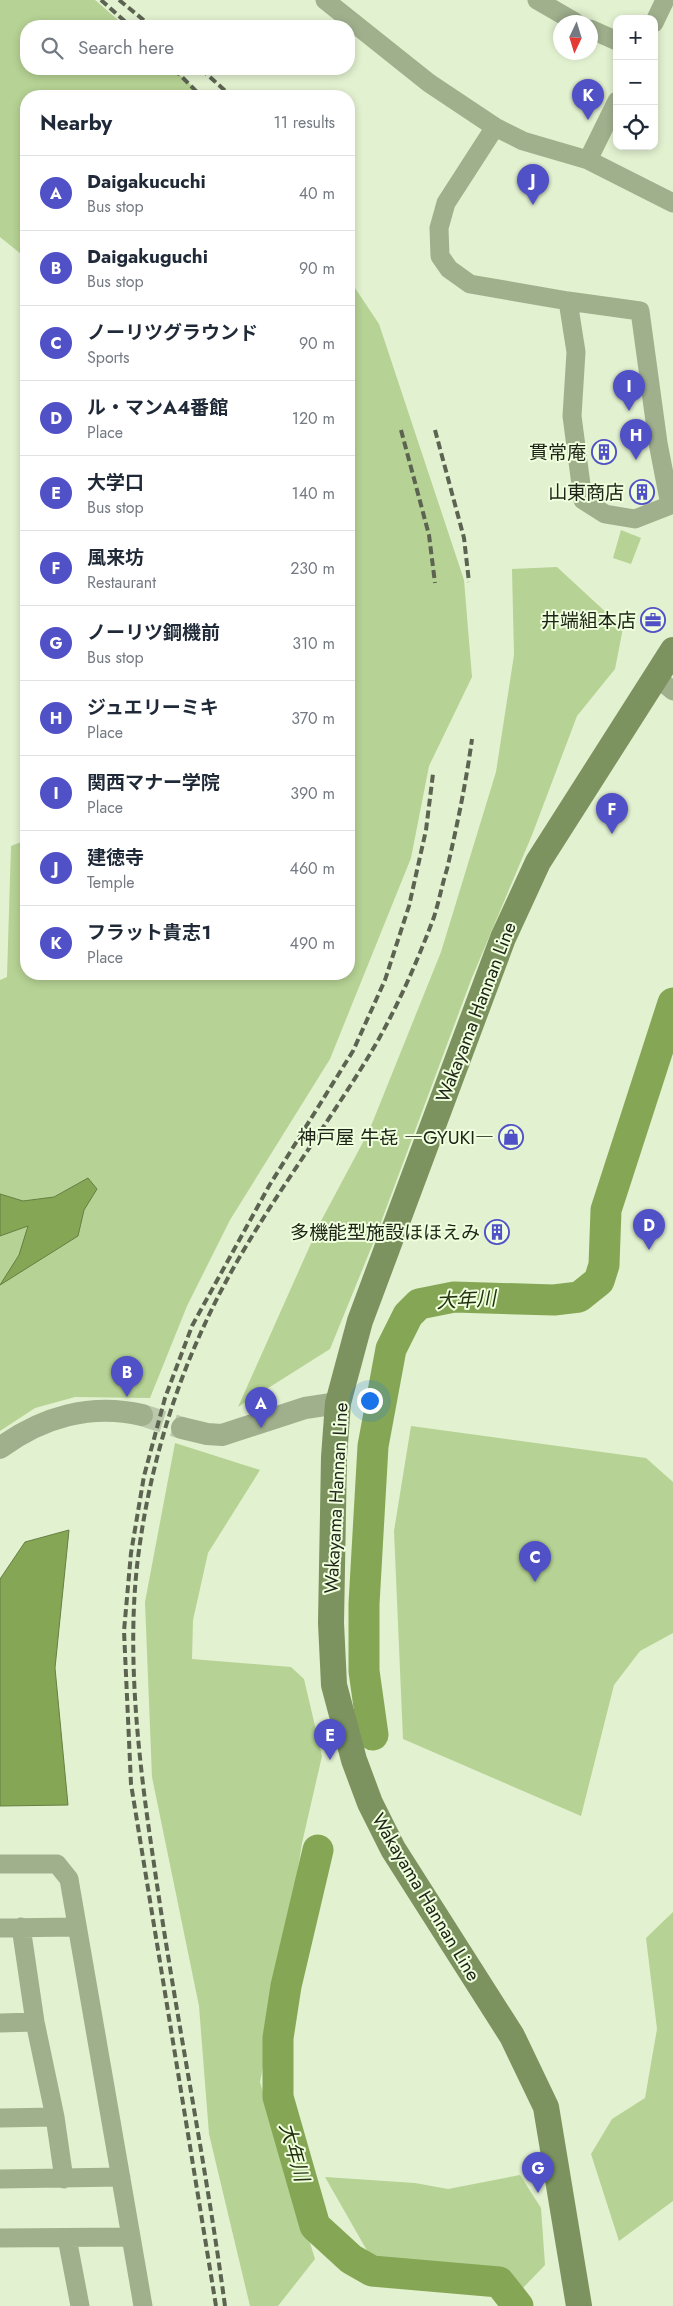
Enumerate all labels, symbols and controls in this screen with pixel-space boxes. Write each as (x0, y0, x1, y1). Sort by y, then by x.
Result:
north arrow (553, 15, 598, 60)
map controls (613, 15, 658, 150)
button: + (613, 15, 658, 60)
search box (20, 20, 355, 75)
icon: search (38, 34, 66, 62)
text: Search here (78, 34, 174, 61)
button: − (613, 60, 658, 105)
pin: K (572, 79, 604, 120)
button: locate (613, 105, 658, 150)
text: Nearby (40, 108, 112, 138)
text: 11 results (273, 111, 335, 134)
pin: J (517, 164, 549, 205)
text: Daigakucuchi (87, 168, 206, 195)
text: A (50, 182, 62, 205)
text: 40 m (299, 182, 335, 205)
text: Bus stop (87, 195, 144, 218)
text: Daigakuguchi (87, 243, 208, 270)
text: B (51, 257, 61, 280)
text: 90 m (299, 257, 335, 280)
text: Bus stop (87, 270, 144, 293)
text: ノーリツグラウンド (87, 319, 258, 346)
text: C (50, 332, 62, 355)
text: 90 m (299, 332, 335, 355)
text: Sports (87, 346, 129, 369)
pin: I (613, 370, 645, 411)
text: ル・マンA4番館 (87, 394, 228, 421)
text: D (50, 407, 62, 430)
text: 120 m (292, 407, 335, 430)
pin: H (620, 419, 652, 460)
text: Place (87, 421, 123, 444)
place label: 貫常庵 (529, 439, 586, 466)
building icon: 貫常庵 (591, 439, 617, 465)
text: 大学口 (87, 469, 144, 496)
place label: 山東商店 (548, 479, 624, 506)
building icon: 山東商店 (629, 479, 655, 505)
text: E (51, 482, 61, 505)
text: 140 m (292, 482, 335, 505)
text: Bus stop (87, 496, 144, 519)
text: 風来坊 (87, 544, 144, 571)
text: F (52, 557, 60, 580)
text: 230 m (290, 557, 335, 580)
text: Restaurant (87, 571, 156, 594)
place label: 井端組本店 (541, 607, 636, 634)
office icon: 井端組本店 (640, 607, 666, 633)
text: ノーリツ鋼機前 (87, 619, 220, 646)
text: G (49, 632, 63, 655)
text: 310 m (292, 632, 335, 655)
text: Bus stop (87, 646, 144, 669)
text: ジュエリーミキ (87, 694, 219, 721)
text: H (50, 707, 62, 730)
text: 370 m (291, 707, 335, 730)
text: Place (87, 721, 123, 744)
text: 関西マナー学院 (87, 769, 220, 796)
text: I (53, 782, 59, 805)
text: 390 m (290, 782, 335, 805)
pin: F (596, 793, 628, 834)
text: Place (87, 796, 123, 819)
text: 建徳寺 (87, 844, 144, 871)
text: J (53, 857, 59, 880)
text: 460 m (290, 857, 335, 880)
text: Temple (87, 871, 135, 894)
street label: Wakayama Hannan Line (429, 918, 523, 1106)
text: フラット貴志１ (87, 919, 213, 946)
text: K (50, 932, 62, 955)
text: 490 m (290, 932, 335, 955)
text: Place (87, 946, 123, 969)
place label: 神戸屋 牛㐂 ―GYUKI― (298, 1124, 494, 1151)
shop icon: 神戸屋 牛㐂 ―GYUKI― (498, 1124, 524, 1150)
pin: D (633, 1209, 665, 1250)
place label: 多機能型施設ほほえみ (290, 1219, 480, 1246)
building icon: 多機能型施設ほほえみ (484, 1219, 510, 1245)
water label: 大年川 (435, 1284, 499, 1316)
pin: B (111, 1356, 143, 1397)
pin: A (245, 1387, 277, 1428)
your location (357, 1388, 383, 1414)
street label: Wakayama Hannan Line (318, 1402, 354, 1594)
pin: C (519, 1541, 551, 1582)
pin: E (314, 1719, 346, 1760)
street label: Wakayama Hannan Line (365, 1808, 487, 1986)
water label: 大年川 (272, 2119, 317, 2187)
pin: G (522, 2152, 554, 2193)

